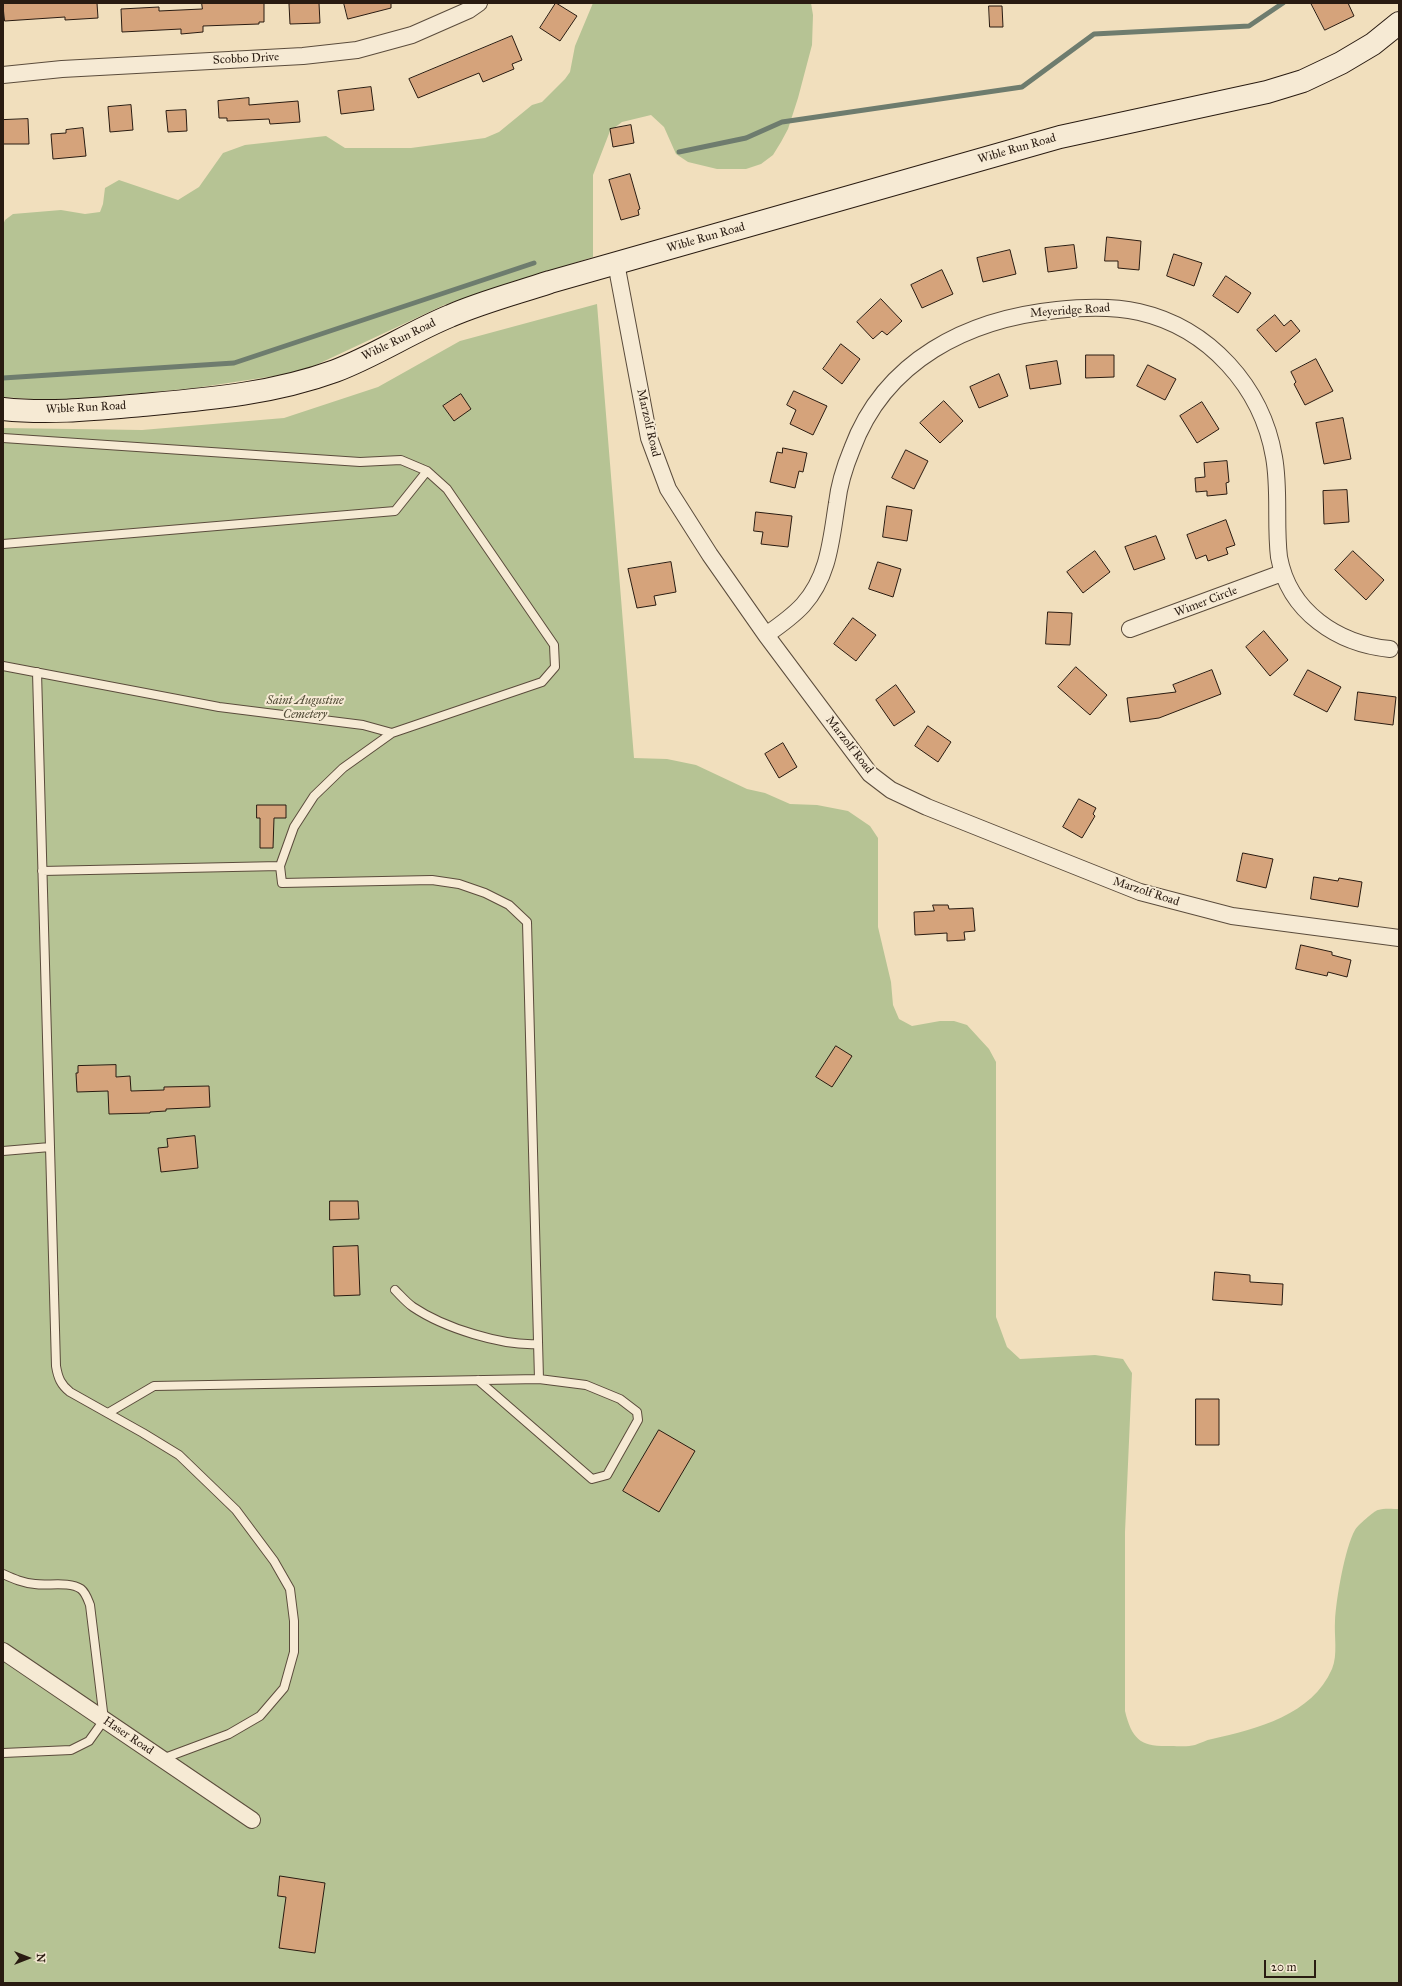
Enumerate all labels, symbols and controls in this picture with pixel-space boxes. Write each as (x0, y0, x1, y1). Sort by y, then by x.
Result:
street label: Scobbo Drive (213, 50, 279, 68)
street label: Wible Run Road (976, 131, 1058, 167)
street label: Wible Run Road (665, 220, 747, 256)
street label: Meyeridge Road (1029, 301, 1111, 321)
street label: Wible Run Road (360, 316, 438, 364)
street label: Marzolf Road (633, 388, 663, 458)
street label: Wible Run Road (45, 399, 127, 417)
street label: Wimer Circle (1173, 583, 1239, 621)
park label: Saint Augustine Cemetery (266, 694, 344, 722)
street label: Marzolf Road (822, 713, 876, 777)
street label: Marzolf Road (1111, 874, 1181, 910)
street label: Haser Road (100, 1714, 156, 1758)
north arrow (8, 1938, 48, 1978)
scale bar (1266, 1952, 1318, 1978)
text: N (34, 1953, 47, 1963)
text: 20 m (1271, 1960, 1297, 1974)

